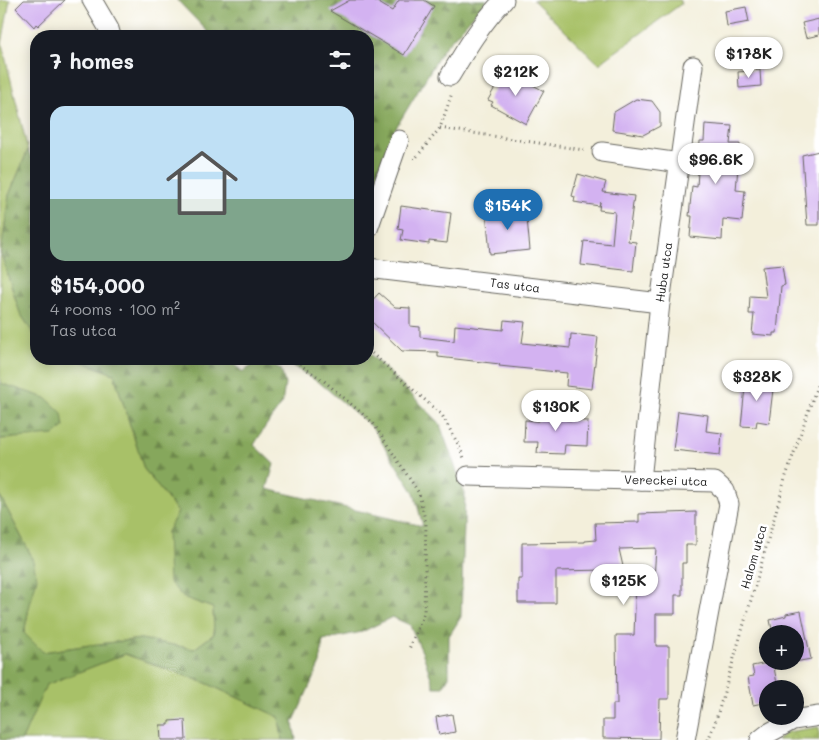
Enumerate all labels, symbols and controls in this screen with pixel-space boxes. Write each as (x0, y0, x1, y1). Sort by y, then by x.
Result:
pin: $178K (714, 36, 784, 79)
text: $178K (726, 42, 772, 63)
icon: filters (326, 46, 354, 74)
text: 7 homes (50, 47, 134, 74)
pin: $212K (481, 54, 551, 97)
text: $212K (493, 60, 539, 81)
icon: home (157, 138, 247, 228)
pin: $96.6K (675, 142, 757, 185)
text: $96.6K (689, 148, 743, 169)
pin: $154K (473, 188, 543, 231)
text: $154K (485, 194, 532, 215)
street label: Huba utca (651, 241, 675, 303)
text: $154,000 (50, 271, 145, 298)
street label: Tas utca (489, 274, 541, 296)
text: 4 rooms · 100 m² (50, 298, 180, 319)
text: Tas utca (50, 319, 117, 340)
pin: $328K (722, 360, 792, 402)
text: $328K (733, 365, 781, 386)
pin: $130K (521, 390, 591, 432)
text: $130K (532, 395, 580, 416)
street label: Vereckei utca (624, 471, 708, 489)
street label: Halom utca (736, 523, 770, 591)
pin: $125K (589, 564, 659, 606)
text: $125K (601, 569, 647, 590)
map controls (759, 625, 804, 725)
button: + (759, 625, 804, 670)
button: − (759, 680, 804, 725)

